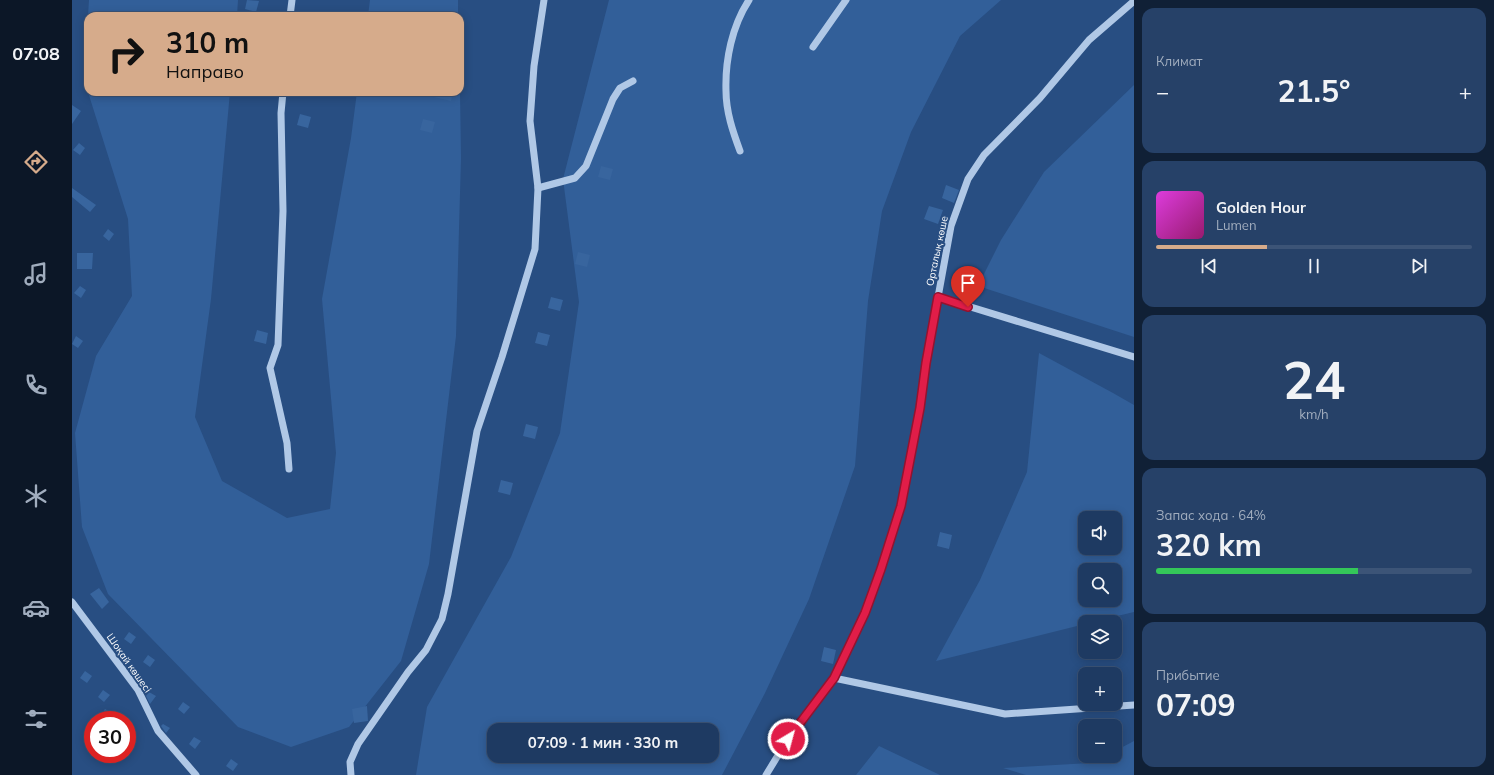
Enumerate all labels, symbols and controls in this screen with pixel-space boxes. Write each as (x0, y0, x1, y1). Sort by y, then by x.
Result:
text: 310 m (166, 25, 249, 60)
icon: right (100, 28, 152, 80)
text: 07:08 (12, 42, 60, 65)
text: Климат (1156, 53, 1203, 69)
text: Направо (166, 60, 244, 83)
text: 21.5° (1278, 72, 1350, 110)
text: − (1156, 78, 1169, 106)
text: + (1459, 78, 1472, 106)
icon: directions (22, 148, 50, 176)
text: Golden Hour (1216, 198, 1306, 217)
street label: Орталық көше (923, 214, 951, 287)
text: Lumen (1216, 217, 1257, 233)
icon: previous (1198, 255, 1220, 277)
icon: pause (1303, 255, 1325, 277)
icon: next (1408, 255, 1430, 277)
icon: music (22, 260, 50, 288)
pin (951, 266, 985, 307)
icon: arrive (957, 272, 979, 294)
text: 24 (1283, 347, 1345, 412)
icon: phone (22, 371, 50, 399)
text: km/h (1299, 406, 1329, 422)
icon: climate (22, 482, 50, 510)
text: Запас хода · 64% (1156, 507, 1266, 523)
map controls (1078, 511, 1122, 763)
button: sound (1078, 511, 1122, 555)
text: 320 km (1156, 526, 1262, 564)
button: search (1078, 563, 1122, 607)
icon: car (22, 594, 50, 622)
button: layers (1078, 615, 1122, 659)
street label: Шоқай көшесі (104, 631, 154, 695)
button: + (1078, 667, 1122, 711)
text: Прибытие (1156, 667, 1220, 683)
text: 07:09 (1156, 686, 1235, 724)
icon: filters (22, 705, 50, 733)
speed limit sign: 30 (84, 711, 136, 763)
position arrow (767, 718, 809, 760)
button: − (1078, 719, 1122, 763)
text: 07:09 · 1 мин · 330 m (528, 733, 678, 752)

